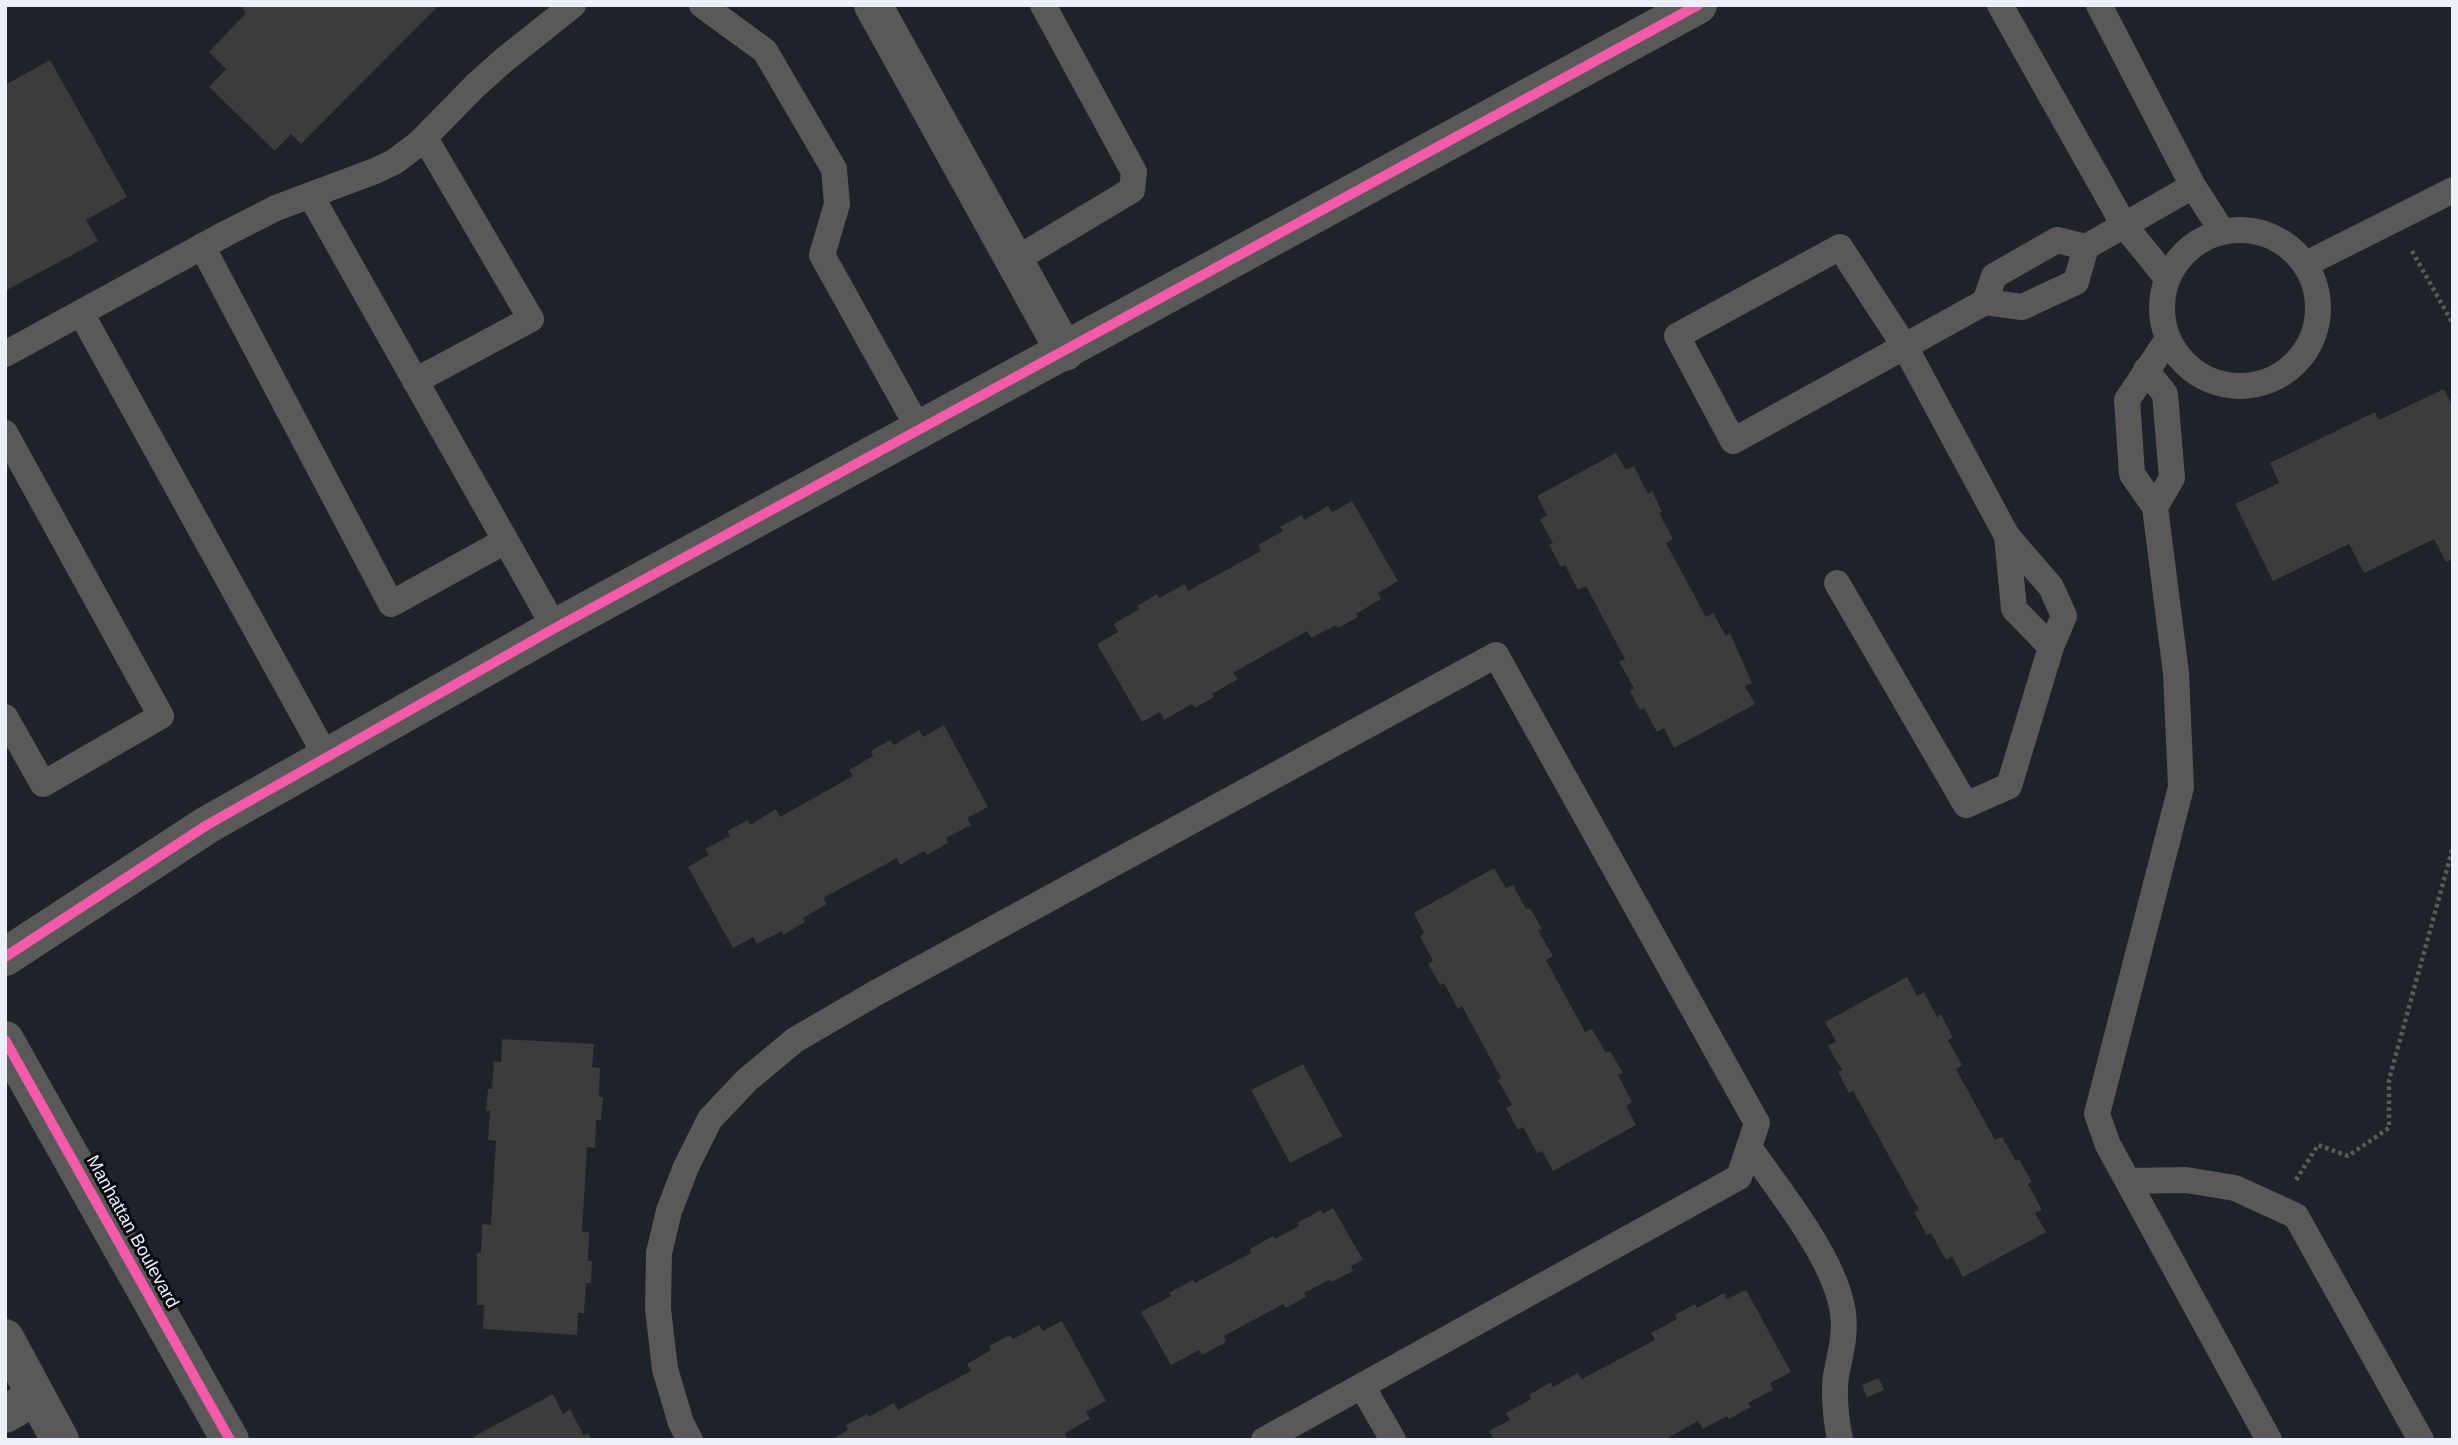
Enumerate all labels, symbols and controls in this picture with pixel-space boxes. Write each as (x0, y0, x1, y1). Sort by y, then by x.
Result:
street label: Manhattan Boulevard (81, 1152, 183, 1312)

